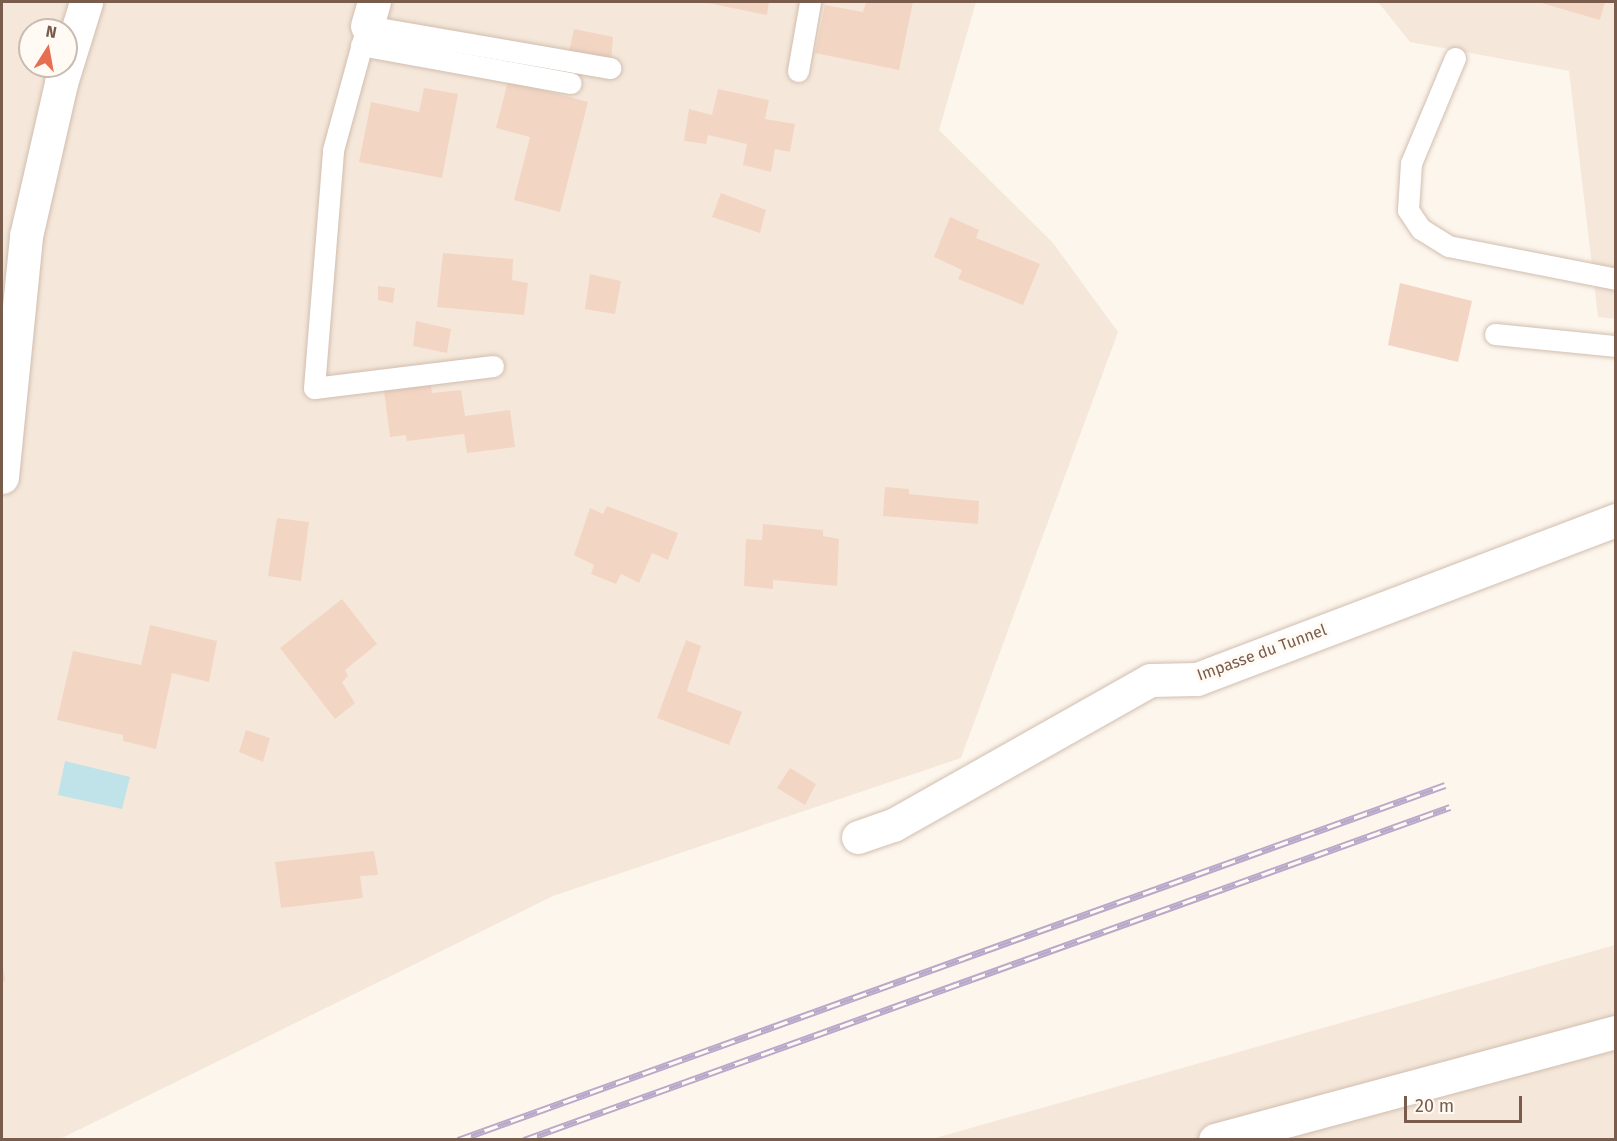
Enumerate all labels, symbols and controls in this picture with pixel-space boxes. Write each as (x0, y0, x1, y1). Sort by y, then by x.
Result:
north arrow (18, 18, 78, 78)
text: N (44, 21, 58, 42)
street label: Impasse du Tunnel (1195, 621, 1329, 685)
scale bar (1407, 1084, 1526, 1122)
text: 20 m (1415, 1095, 1454, 1117)

